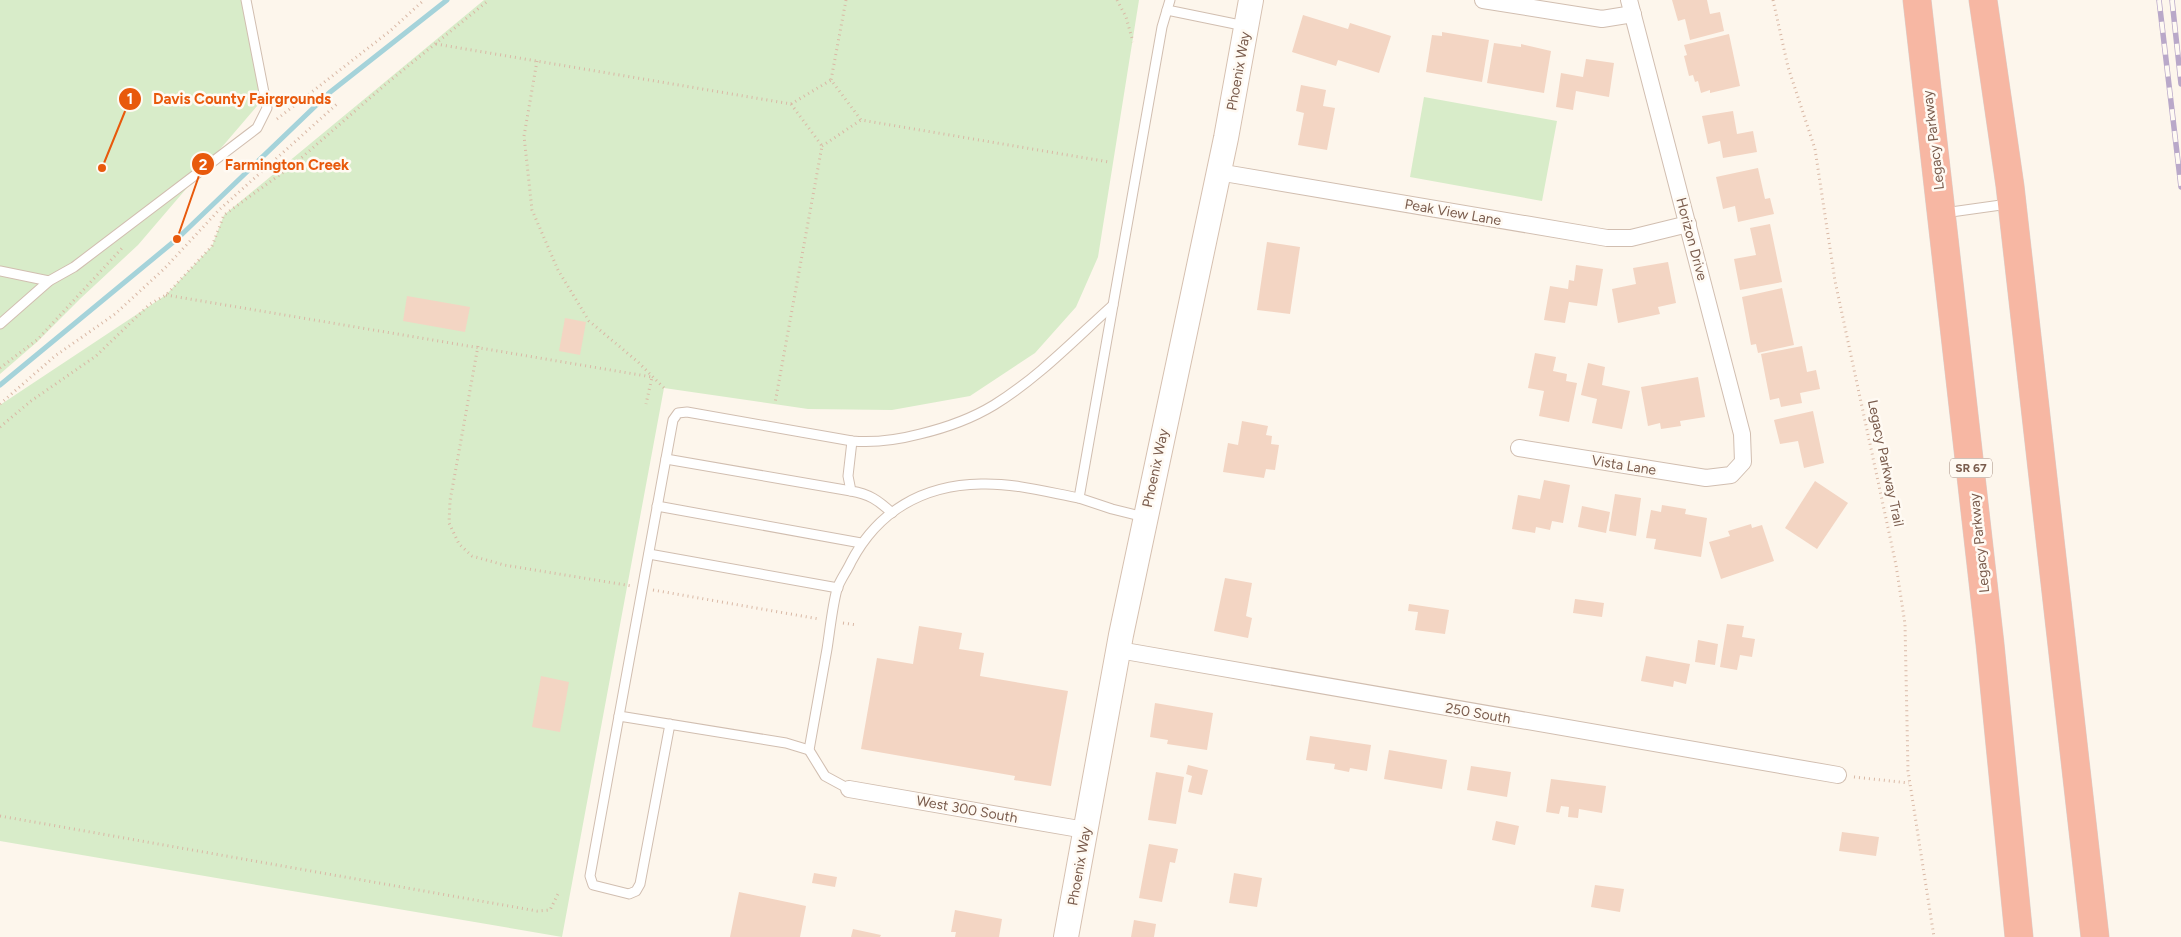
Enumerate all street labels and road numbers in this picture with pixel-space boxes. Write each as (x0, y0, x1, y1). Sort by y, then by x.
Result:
street label: Phoenix Way (1223, 30, 1254, 112)
street label: Legacy Parkway (1919, 88, 1948, 191)
street label: Peak View Lane (1403, 196, 1503, 229)
street label: Horizon Drive (1672, 196, 1711, 283)
street label: Legacy Parkway Trail (1864, 398, 1907, 528)
street label: Phoenix Way (1139, 427, 1172, 509)
street label: Vista Lane (1590, 452, 1658, 479)
road number: SR 67 (1950, 458, 1992, 478)
street label: Legacy Parkway (1966, 492, 1993, 594)
street label: 250 South (1444, 699, 1512, 728)
street label: West 300 South (915, 792, 1019, 827)
street label: Phoenix Way (1064, 825, 1095, 907)

